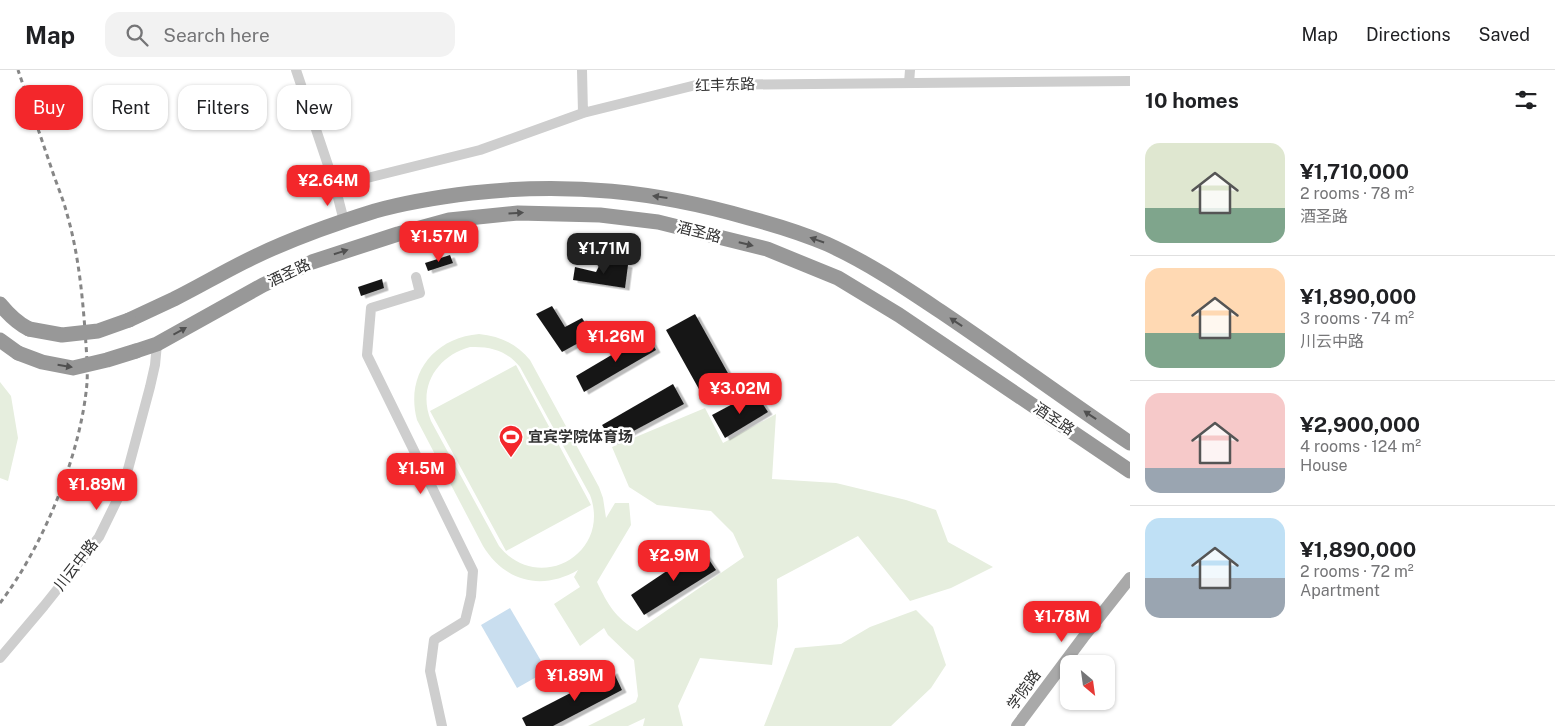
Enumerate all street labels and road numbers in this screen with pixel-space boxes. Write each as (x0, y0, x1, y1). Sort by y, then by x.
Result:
street label: 红丰东路 (695, 75, 755, 94)
street label: 酒圣路 (675, 218, 723, 245)
street label: 酒圣路 (265, 255, 313, 290)
street label: 酒圣路 (1031, 399, 1078, 438)
street label: 川云中路 (50, 536, 101, 594)
street label: 学院路 (1003, 667, 1044, 713)

